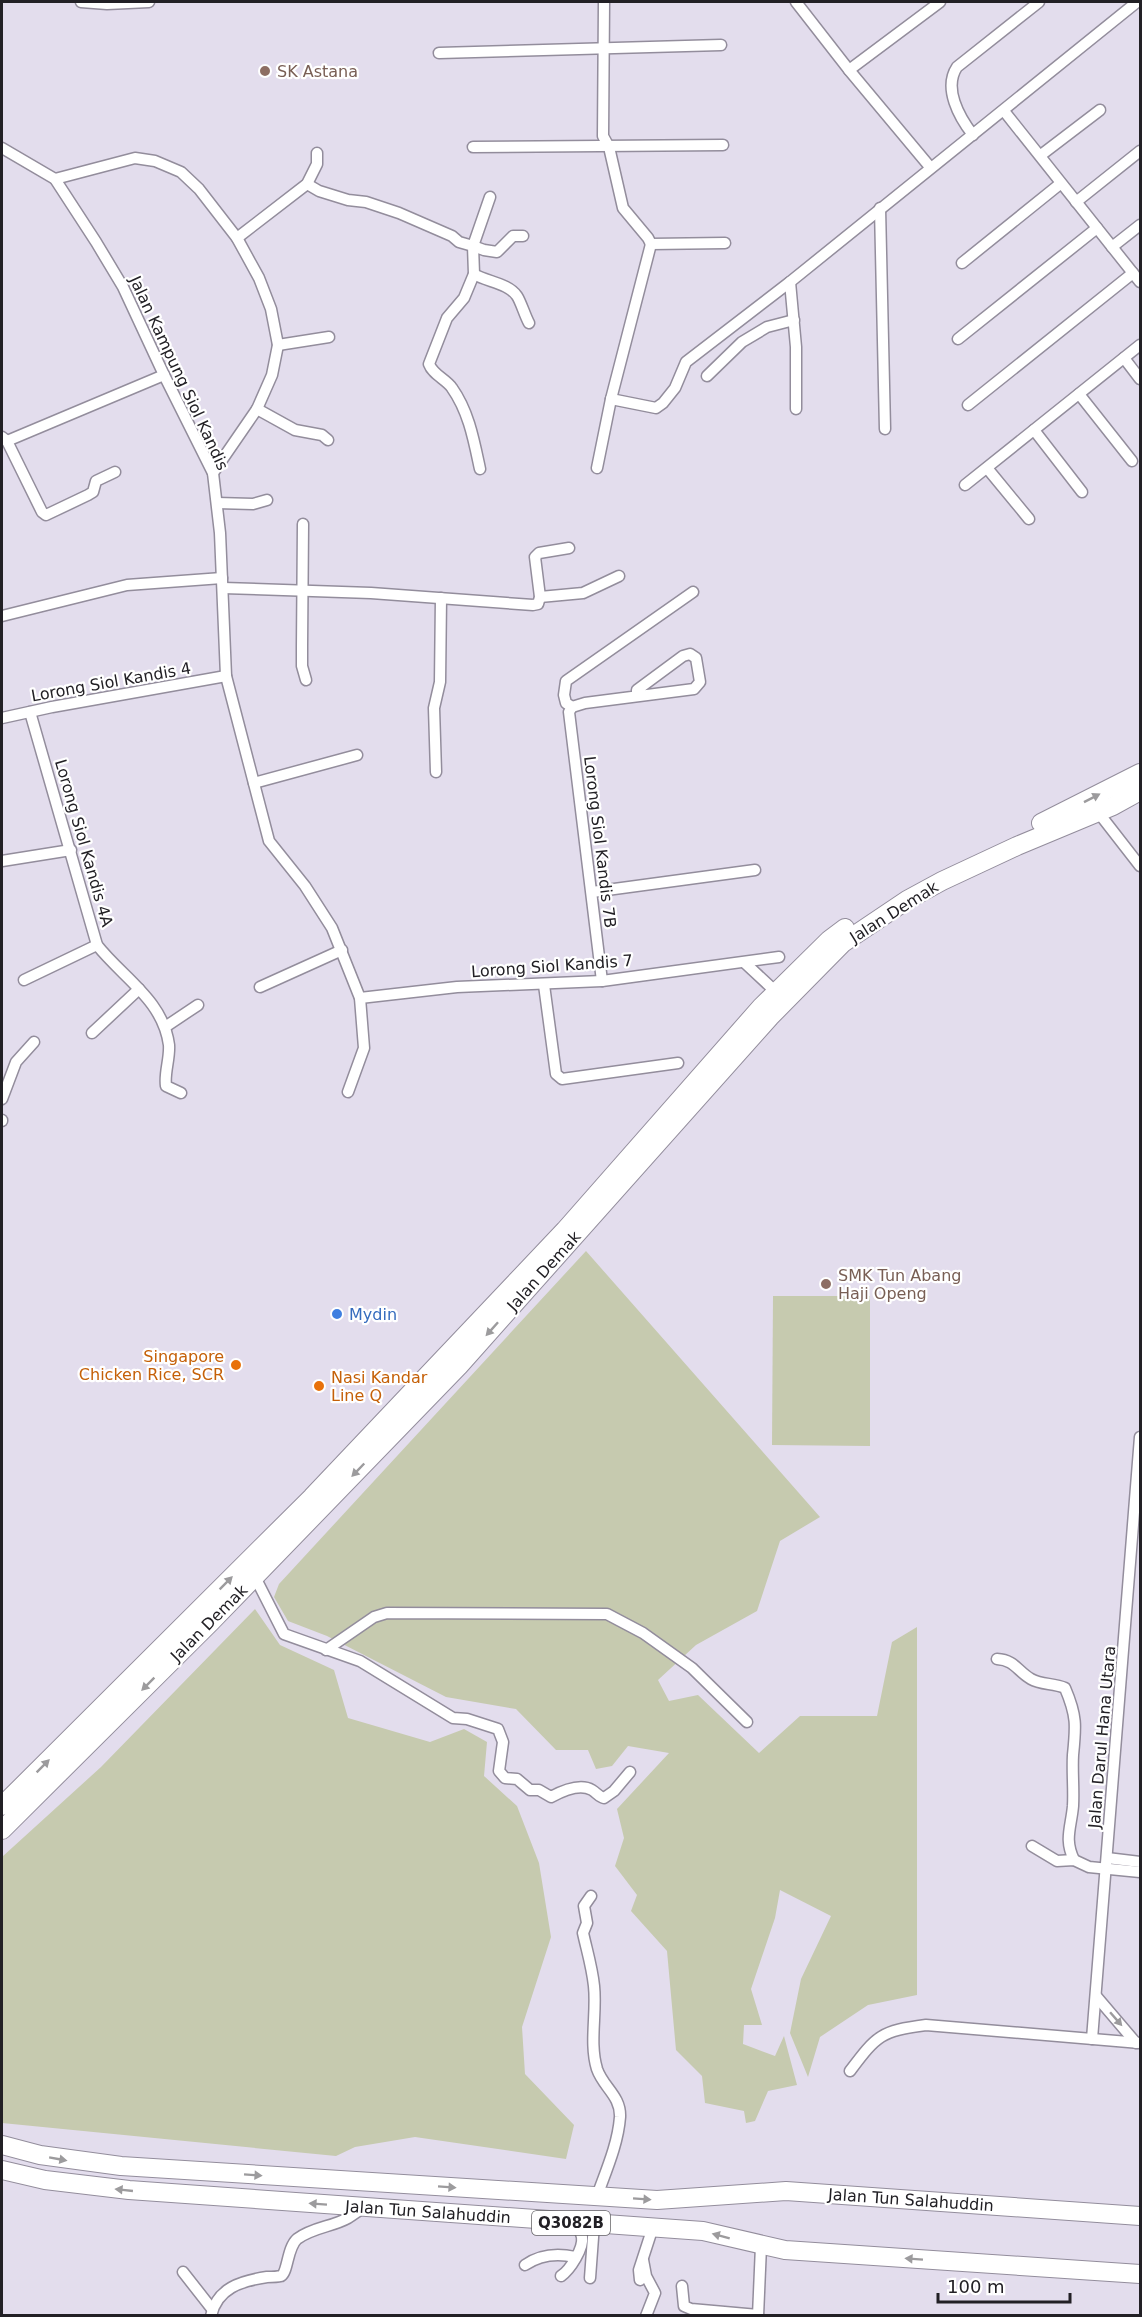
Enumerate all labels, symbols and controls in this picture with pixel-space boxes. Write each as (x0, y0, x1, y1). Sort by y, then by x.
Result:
place label: SK Astana (277, 62, 358, 81)
marker: SK Astana (258, 64, 272, 78)
street label: Jalan Kampung Siol Kandis (125, 272, 232, 473)
street label: Lorong Siol Kandis 4 (30, 659, 192, 705)
street label: Lorong Siol Kandis 7B (580, 755, 620, 929)
street label: Lorong Siol Kandis 4A (51, 757, 117, 929)
one-way arrow (1084, 793, 1101, 803)
street label: Jalan Demak (845, 877, 942, 947)
street label: Lorong Siol Kandis 7 (470, 951, 634, 981)
street label: Jalan Demak (503, 1227, 585, 1316)
place label: SMK Tun Abang Haji Openg (838, 1266, 961, 1303)
marker: SMK Tun Abang Haji Openg (819, 1277, 833, 1291)
place label: Mydin (349, 1305, 397, 1324)
marker: Mydin (330, 1307, 344, 1321)
one-way arrow (486, 1321, 499, 1336)
place label: Singapore Chicken Rice, SCR (79, 1347, 224, 1384)
marker: Singapore Chicken Rice, SCR (229, 1358, 243, 1372)
place label: Nasi Kandar Line Q (331, 1368, 428, 1405)
marker: Nasi Kandar Line Q (312, 1379, 326, 1393)
one-way arrow (351, 1463, 365, 1478)
one-way arrow (219, 1576, 233, 1591)
street label: Jalan Demak (166, 1580, 252, 1666)
street label: Jalan Darul Hana Utara (1084, 1645, 1119, 1830)
one-way arrow (141, 1677, 155, 1691)
one-way arrow (36, 1759, 50, 1773)
one-way arrow (1109, 2011, 1122, 2026)
one-way arrow (49, 2154, 68, 2163)
one-way arrow (243, 2170, 262, 2179)
one-way arrow (438, 2182, 457, 2191)
one-way arrow (114, 2185, 133, 2195)
street label: Jalan Tun Salahuddin (826, 2185, 995, 2215)
one-way arrow (632, 2195, 651, 2204)
street label: Jalan Tun Salahuddin (343, 2197, 512, 2227)
one-way arrow (308, 2199, 327, 2209)
road number: Q3082B (532, 2211, 610, 2235)
one-way arrow (712, 2231, 730, 2240)
one-way arrow (905, 2254, 924, 2263)
scale bar (938, 2266, 1070, 2304)
text: 100 m (947, 2276, 1005, 2297)

